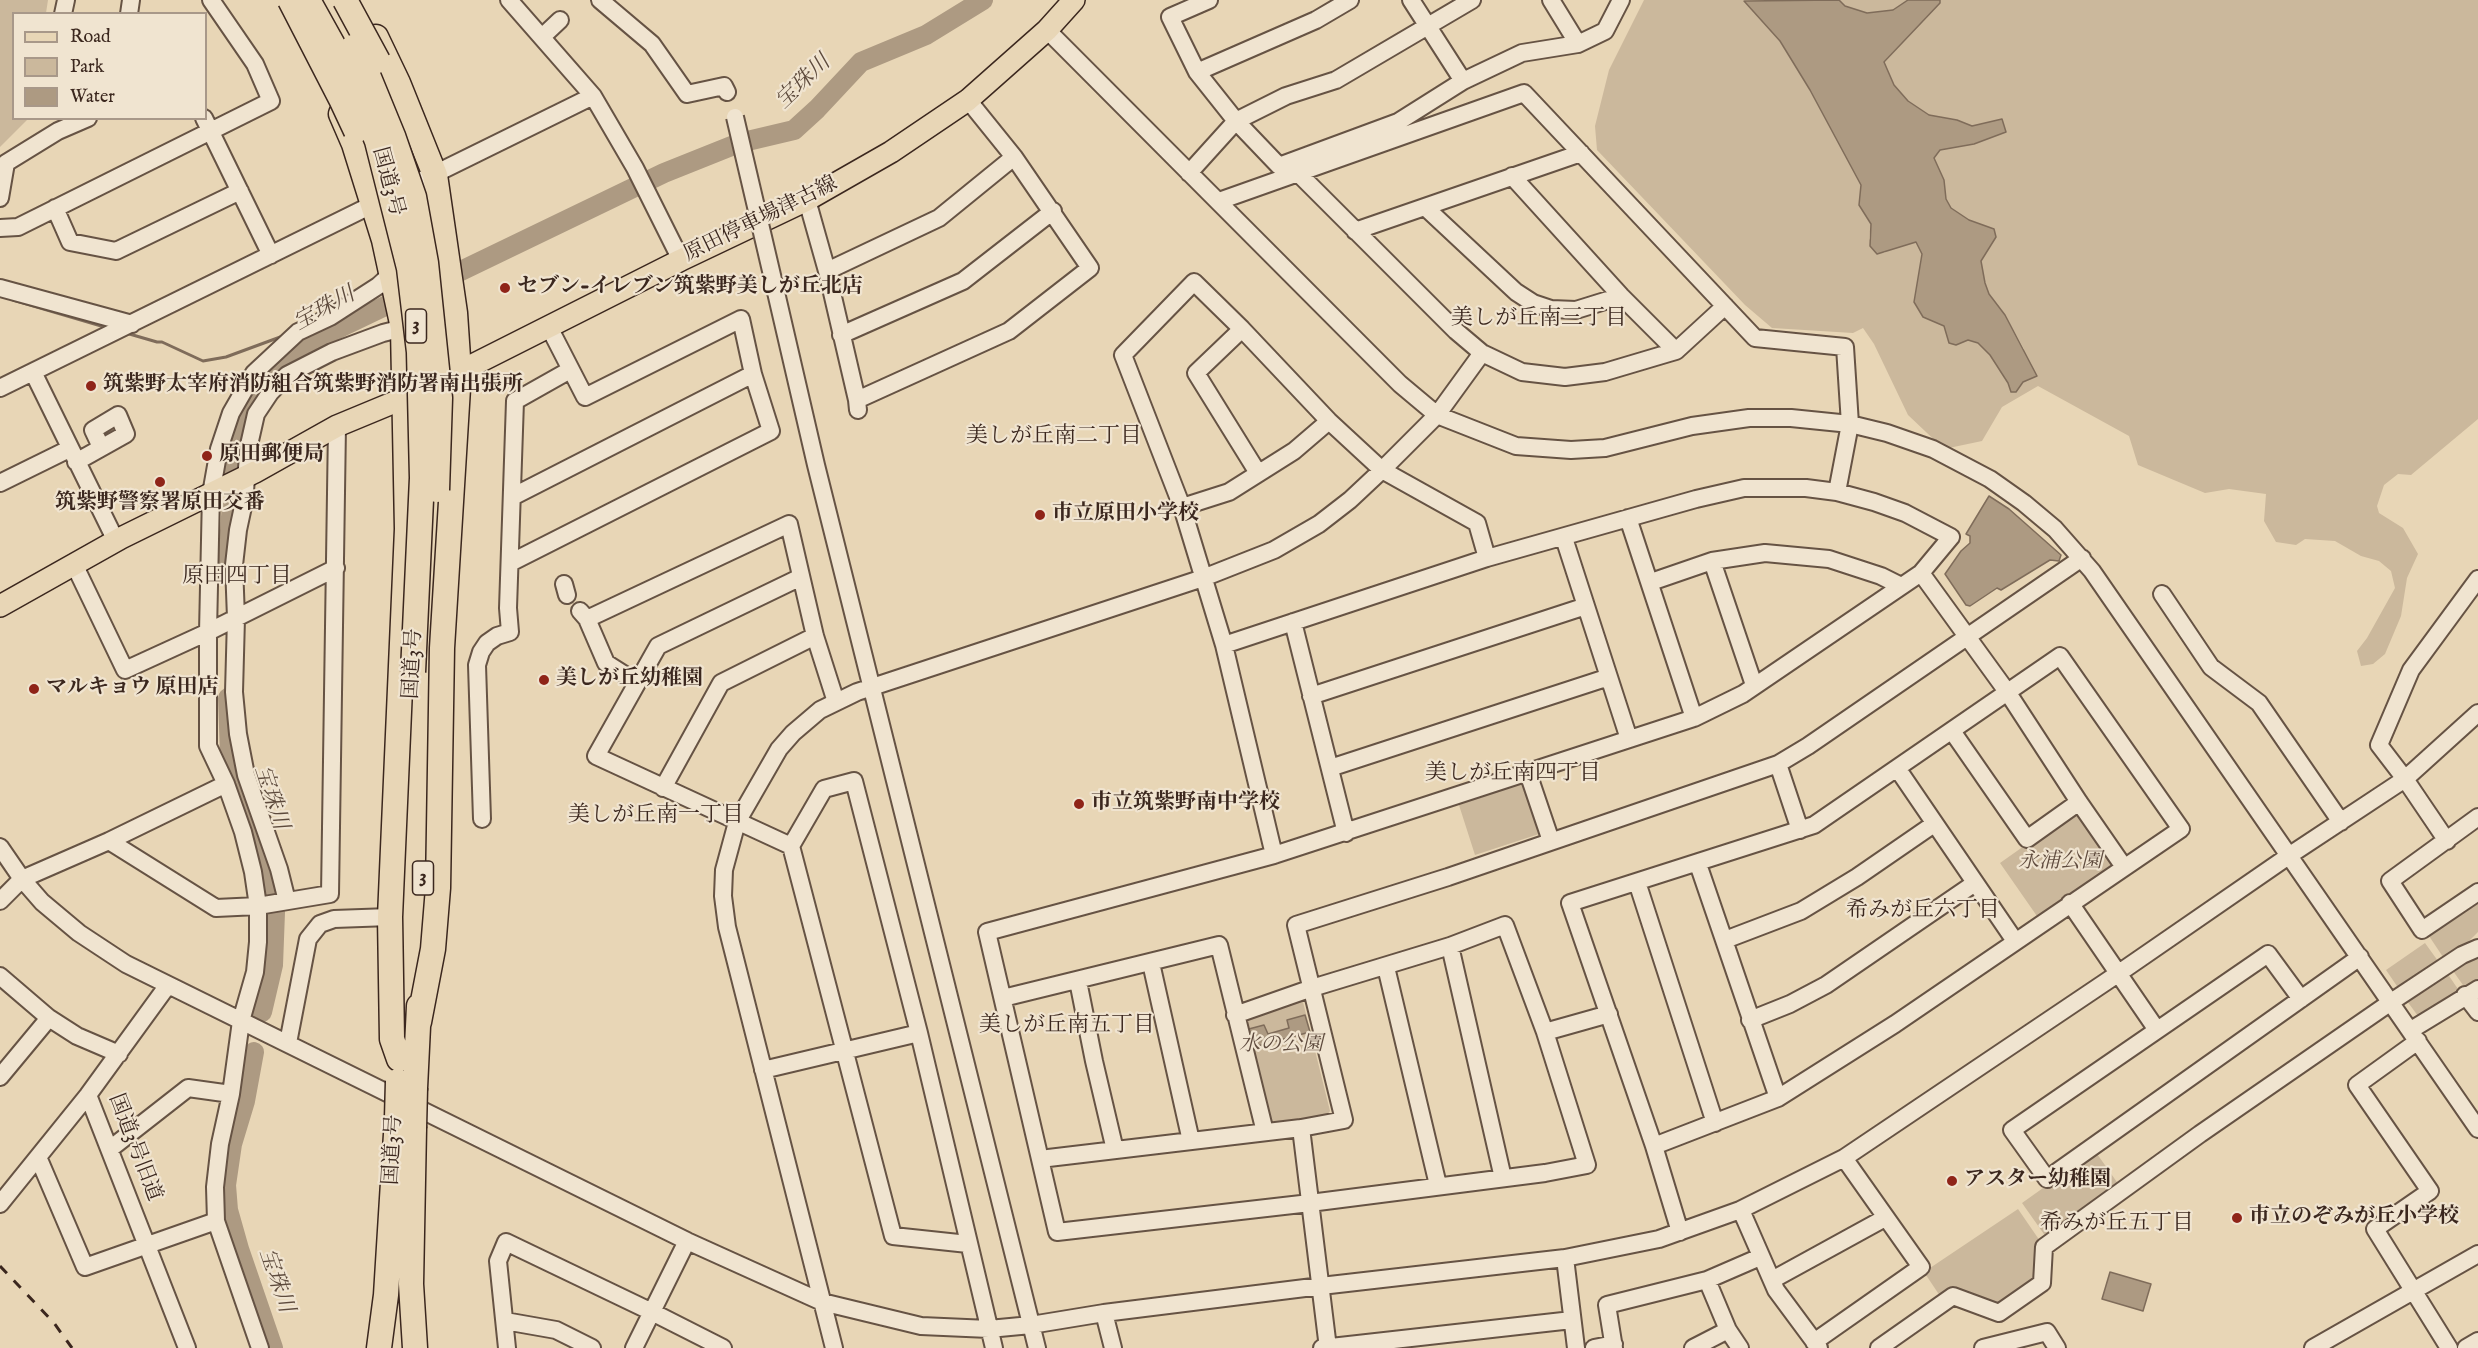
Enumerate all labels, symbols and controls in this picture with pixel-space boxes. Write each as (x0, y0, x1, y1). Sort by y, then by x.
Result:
legend (12, 12, 207, 120)
text: Road (70, 26, 111, 49)
water label: 宝珠川 (771, 51, 837, 115)
text: Park (70, 56, 104, 79)
text: Water (70, 86, 115, 109)
street label: 国道3号 (366, 145, 408, 219)
street label: 原田停車場津古線 (680, 172, 842, 268)
place label: セブン-イレブン筑紫野美しが丘北店 (517, 275, 863, 301)
marker: セブン-イレブン筑紫野美しが丘北店 (498, 281, 512, 295)
water label: 宝珠川 (290, 282, 360, 338)
district label: 美しが丘南三丁目 (1451, 306, 1627, 332)
road number: 3 (406, 309, 426, 343)
place label: 筑紫野太宰府消防組合筑紫野消防署南出張所 (103, 373, 523, 399)
marker: 筑紫野太宰府消防組合筑紫野消防署南出張所 (84, 379, 98, 393)
district label: 美しが丘南二丁目 (966, 424, 1142, 450)
place label: 原田郵便局 (219, 443, 324, 469)
marker: 原田郵便局 (200, 449, 214, 463)
marker: 筑紫野警察署原田交番 (153, 475, 167, 489)
place label: 筑紫野警察署原田交番 (55, 491, 265, 517)
place label: 市立原田小学校 (1052, 502, 1199, 528)
marker: 市立原田小学校 (1033, 508, 1047, 522)
district label: 原田四丁目 (182, 564, 292, 590)
street label: 国道3号 (400, 628, 428, 700)
place label: 美しが丘幼稚園 (556, 667, 703, 693)
marker: 美しが丘幼稚園 (537, 673, 551, 687)
place label: マルキョウ 原田店 (46, 676, 219, 702)
marker: マルキョウ 原田店 (27, 682, 41, 696)
district label: 美しが丘南四丁目 (1425, 761, 1601, 787)
water label: 宝珠川 (247, 763, 293, 833)
place label: 市立筑紫野南中学校 (1091, 791, 1280, 817)
marker: 市立筑紫野南中学校 (1072, 797, 1086, 811)
district label: 美しが丘南一丁目 (568, 803, 744, 829)
park label: 永浦公園 (2018, 850, 2102, 876)
road number: 3 (412, 861, 434, 895)
district label: 希みが丘六丁目 (1846, 898, 2000, 924)
district label: 美しが丘南五丁目 (979, 1013, 1155, 1039)
park label: 水の公園 (1239, 1033, 1323, 1059)
street label: 国道3号旧道 (102, 1091, 166, 1205)
street label: 国道3号 (380, 1114, 408, 1186)
place label: アスター幼稚園 (1964, 1168, 2111, 1194)
marker: アスター幼稚園 (1945, 1174, 1959, 1188)
place label: 市立のぞみが丘小学校 (2249, 1205, 2459, 1231)
district label: 希みが丘五丁目 (2040, 1211, 2194, 1237)
marker: 市立のぞみが丘小学校 (2230, 1211, 2244, 1225)
water label: 宝珠川 (252, 1246, 298, 1316)

